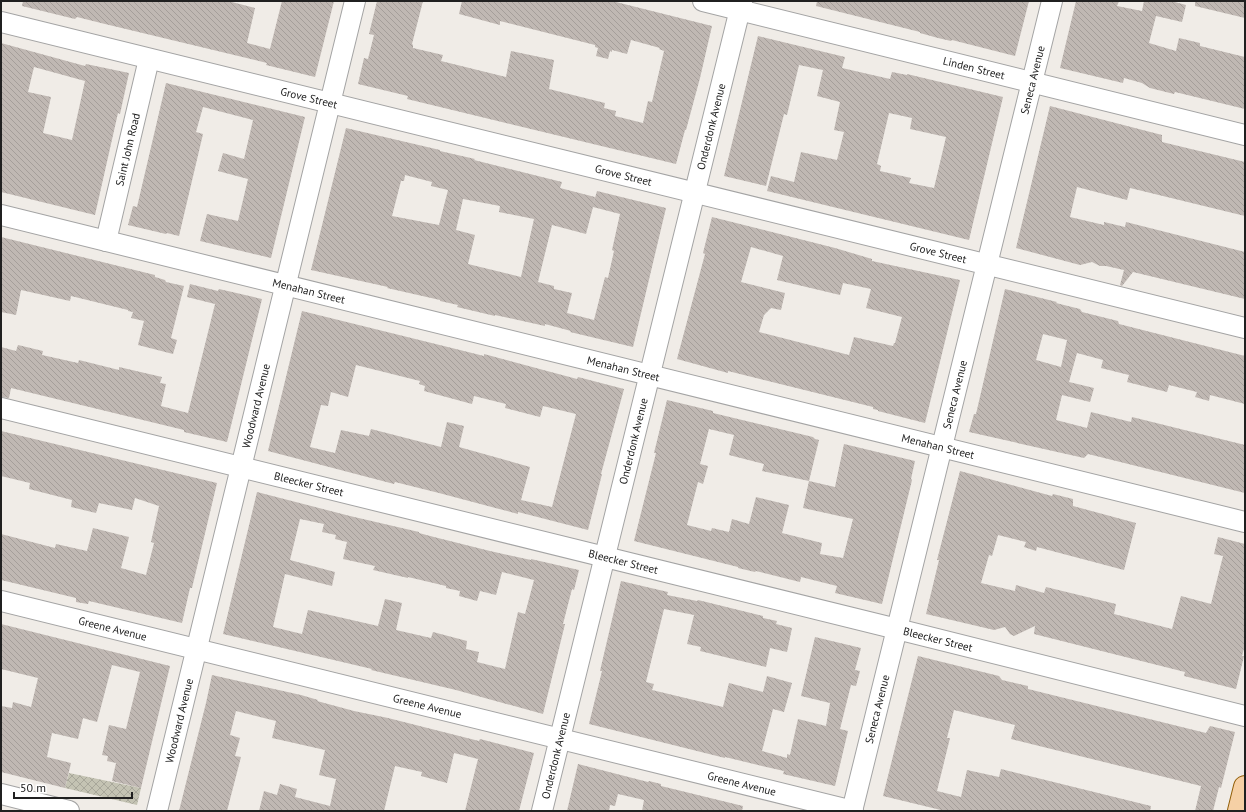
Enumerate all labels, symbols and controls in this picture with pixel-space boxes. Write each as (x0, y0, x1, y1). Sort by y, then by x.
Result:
street label: Seneca Avenue (1017, 44, 1048, 116)
street label: Linden Street (941, 54, 1006, 82)
street label: Onderdonk Avenue (694, 81, 729, 171)
street label: Grove Street (279, 84, 339, 112)
street label: Saint John Road (112, 112, 143, 187)
street label: Grove Street (594, 161, 654, 189)
street label: Grove Street (908, 239, 968, 266)
street label: Menahan Street (271, 275, 347, 307)
street label: Menahan Street (586, 353, 661, 384)
street label: Seneca Avenue (940, 358, 970, 430)
street label: Woodward Avenue (239, 362, 273, 450)
street label: Onderdonk Avenue (616, 396, 651, 486)
street label: Menahan Street (900, 431, 976, 462)
street label: Bleecker Street (273, 469, 345, 499)
street label: Bleecker Street (587, 546, 660, 577)
street label: Greene Avenue (77, 613, 149, 644)
street label: Bleecker Street (902, 624, 974, 655)
street label: Seneca Avenue (862, 673, 892, 745)
street label: Woodward Avenue (162, 677, 196, 764)
street label: Greene Avenue (392, 691, 463, 721)
street label: Onderdonk Avenue (538, 711, 573, 800)
street label: Greene Avenue (706, 768, 778, 799)
scale bar (14, 774, 132, 800)
text: 50 m (20, 780, 46, 795)

